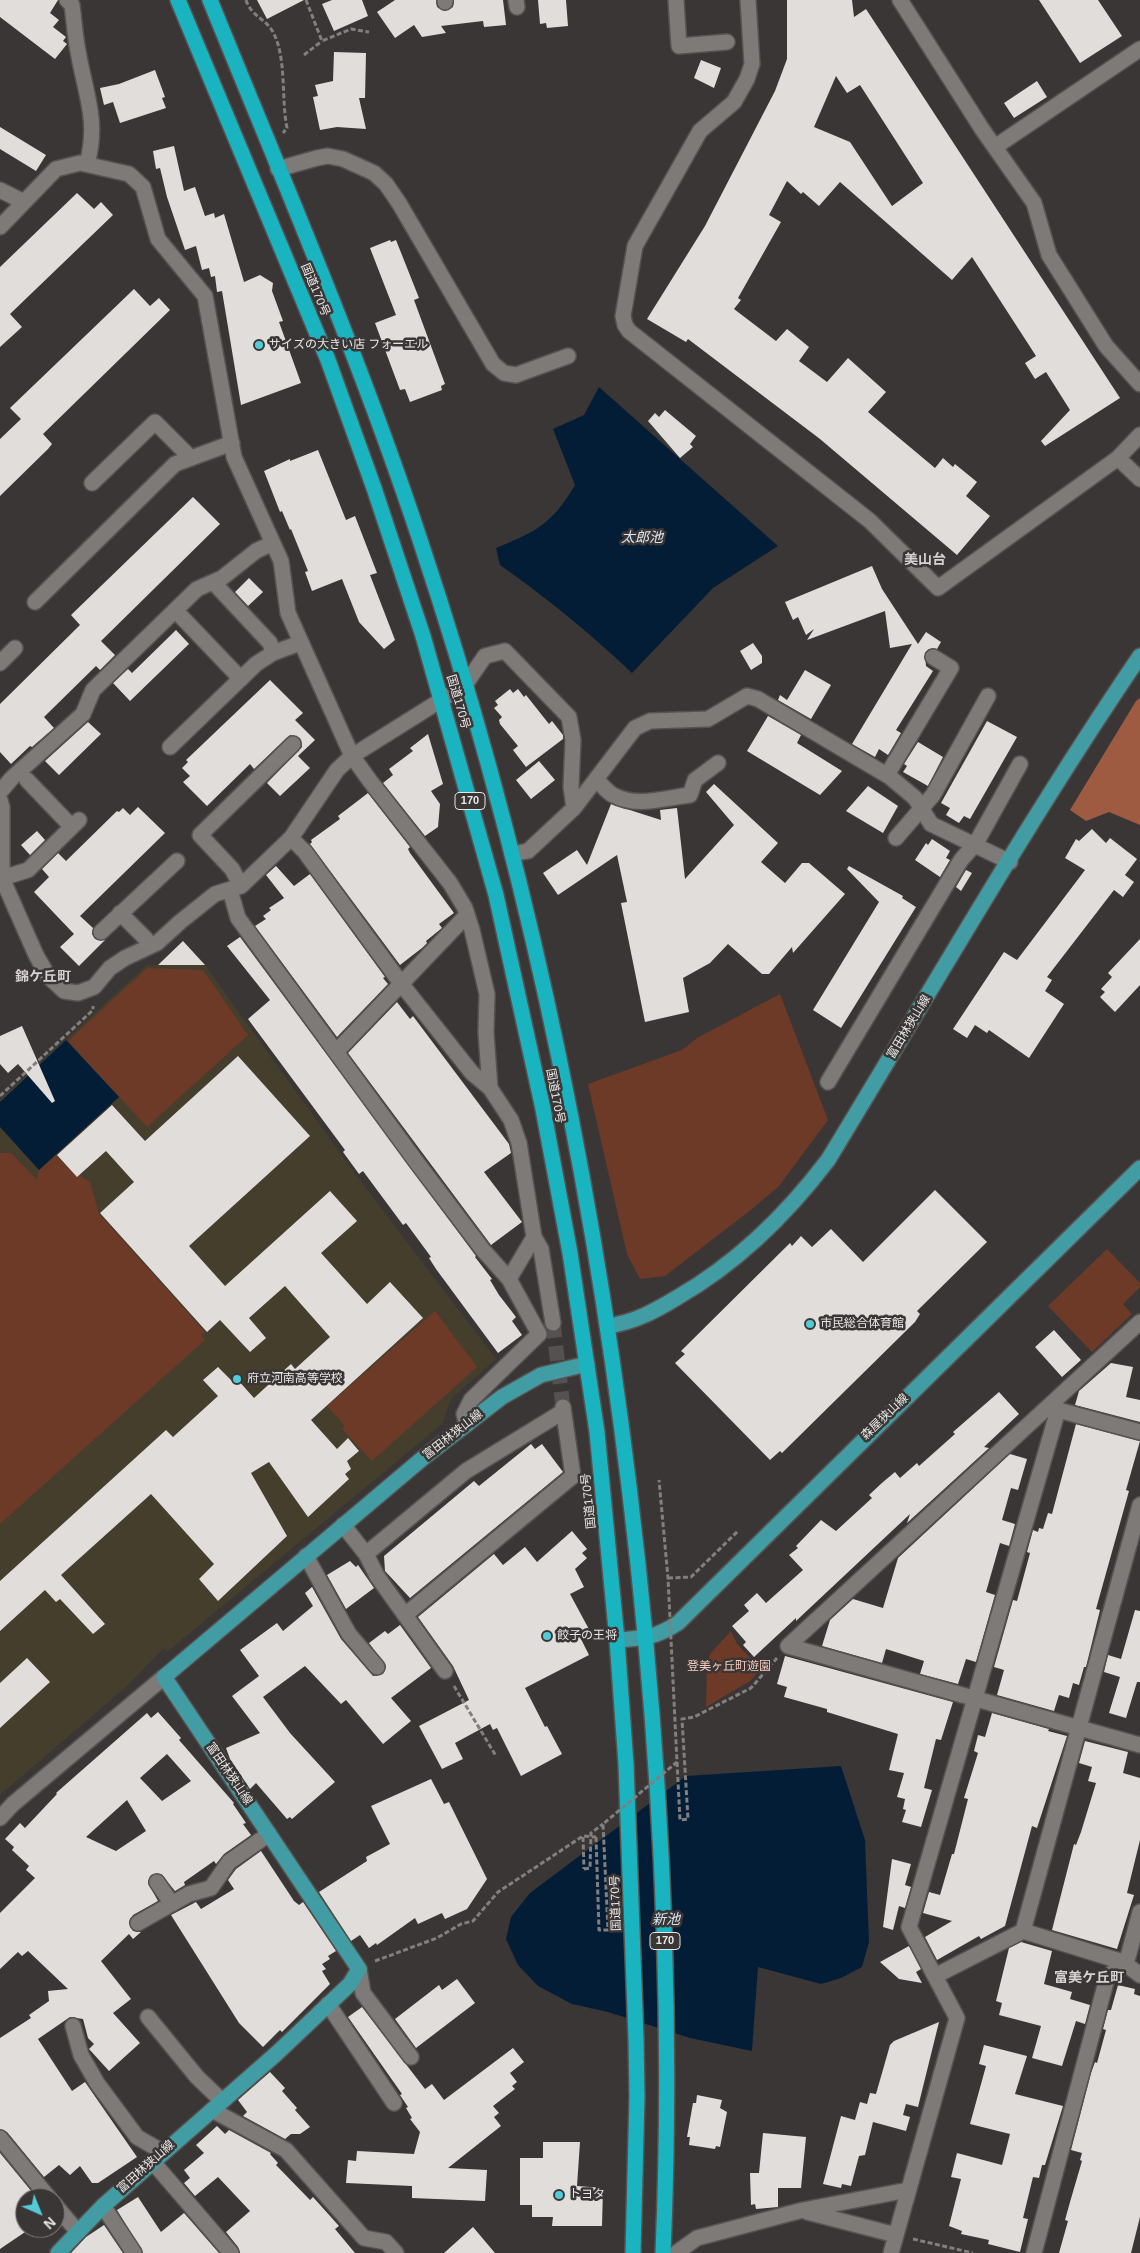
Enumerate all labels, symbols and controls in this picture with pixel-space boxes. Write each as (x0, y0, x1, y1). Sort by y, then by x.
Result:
street label: 国道170号 (297, 261, 333, 319)
place label: サイズの大きい店 フォーエル (269, 338, 428, 352)
marker: サイズの大きい店 フォーエル (253, 339, 265, 351)
water label: 太郎池 (621, 530, 663, 546)
district label: 美山台 (904, 552, 946, 568)
street label: 国道170号 (443, 673, 473, 731)
road number: 170 (455, 792, 485, 809)
district label: 錦ケ丘町 (15, 969, 71, 985)
street label: 富田林狭山線 (884, 992, 934, 1062)
street label: 国道170号 (543, 1067, 567, 1125)
place label: 市民総合体育館 (820, 1317, 904, 1331)
marker: 市民総合体育館 (804, 1318, 816, 1330)
place label: 府立河南高等学校 (247, 1372, 343, 1386)
marker: 府立河南高等学校 (231, 1373, 243, 1385)
street label: 森屋狭山線 (858, 1391, 912, 1443)
street label: 富田林狭山線 (420, 1407, 486, 1463)
street label: 国道170号 (579, 1472, 599, 1530)
place label: 餃子の王将 (557, 1629, 617, 1643)
marker: 餃子の王将 (541, 1630, 553, 1642)
park label: 登美ヶ丘町遊園 (687, 1660, 771, 1674)
street label: 富田林狭山線 (203, 1740, 255, 1808)
street label: 国道170号 (608, 1875, 624, 1931)
water label: 新池 (652, 1912, 680, 1928)
road number: 170 (650, 1932, 680, 1950)
district label: 富美ケ丘町 (1054, 1970, 1124, 1986)
street label: 富田林狭山線 (114, 2138, 178, 2196)
north arrow (15, 2188, 65, 2238)
place label: トヨタ (569, 2188, 605, 2202)
marker: トヨタ (553, 2189, 565, 2201)
text: N (41, 2214, 59, 2232)

